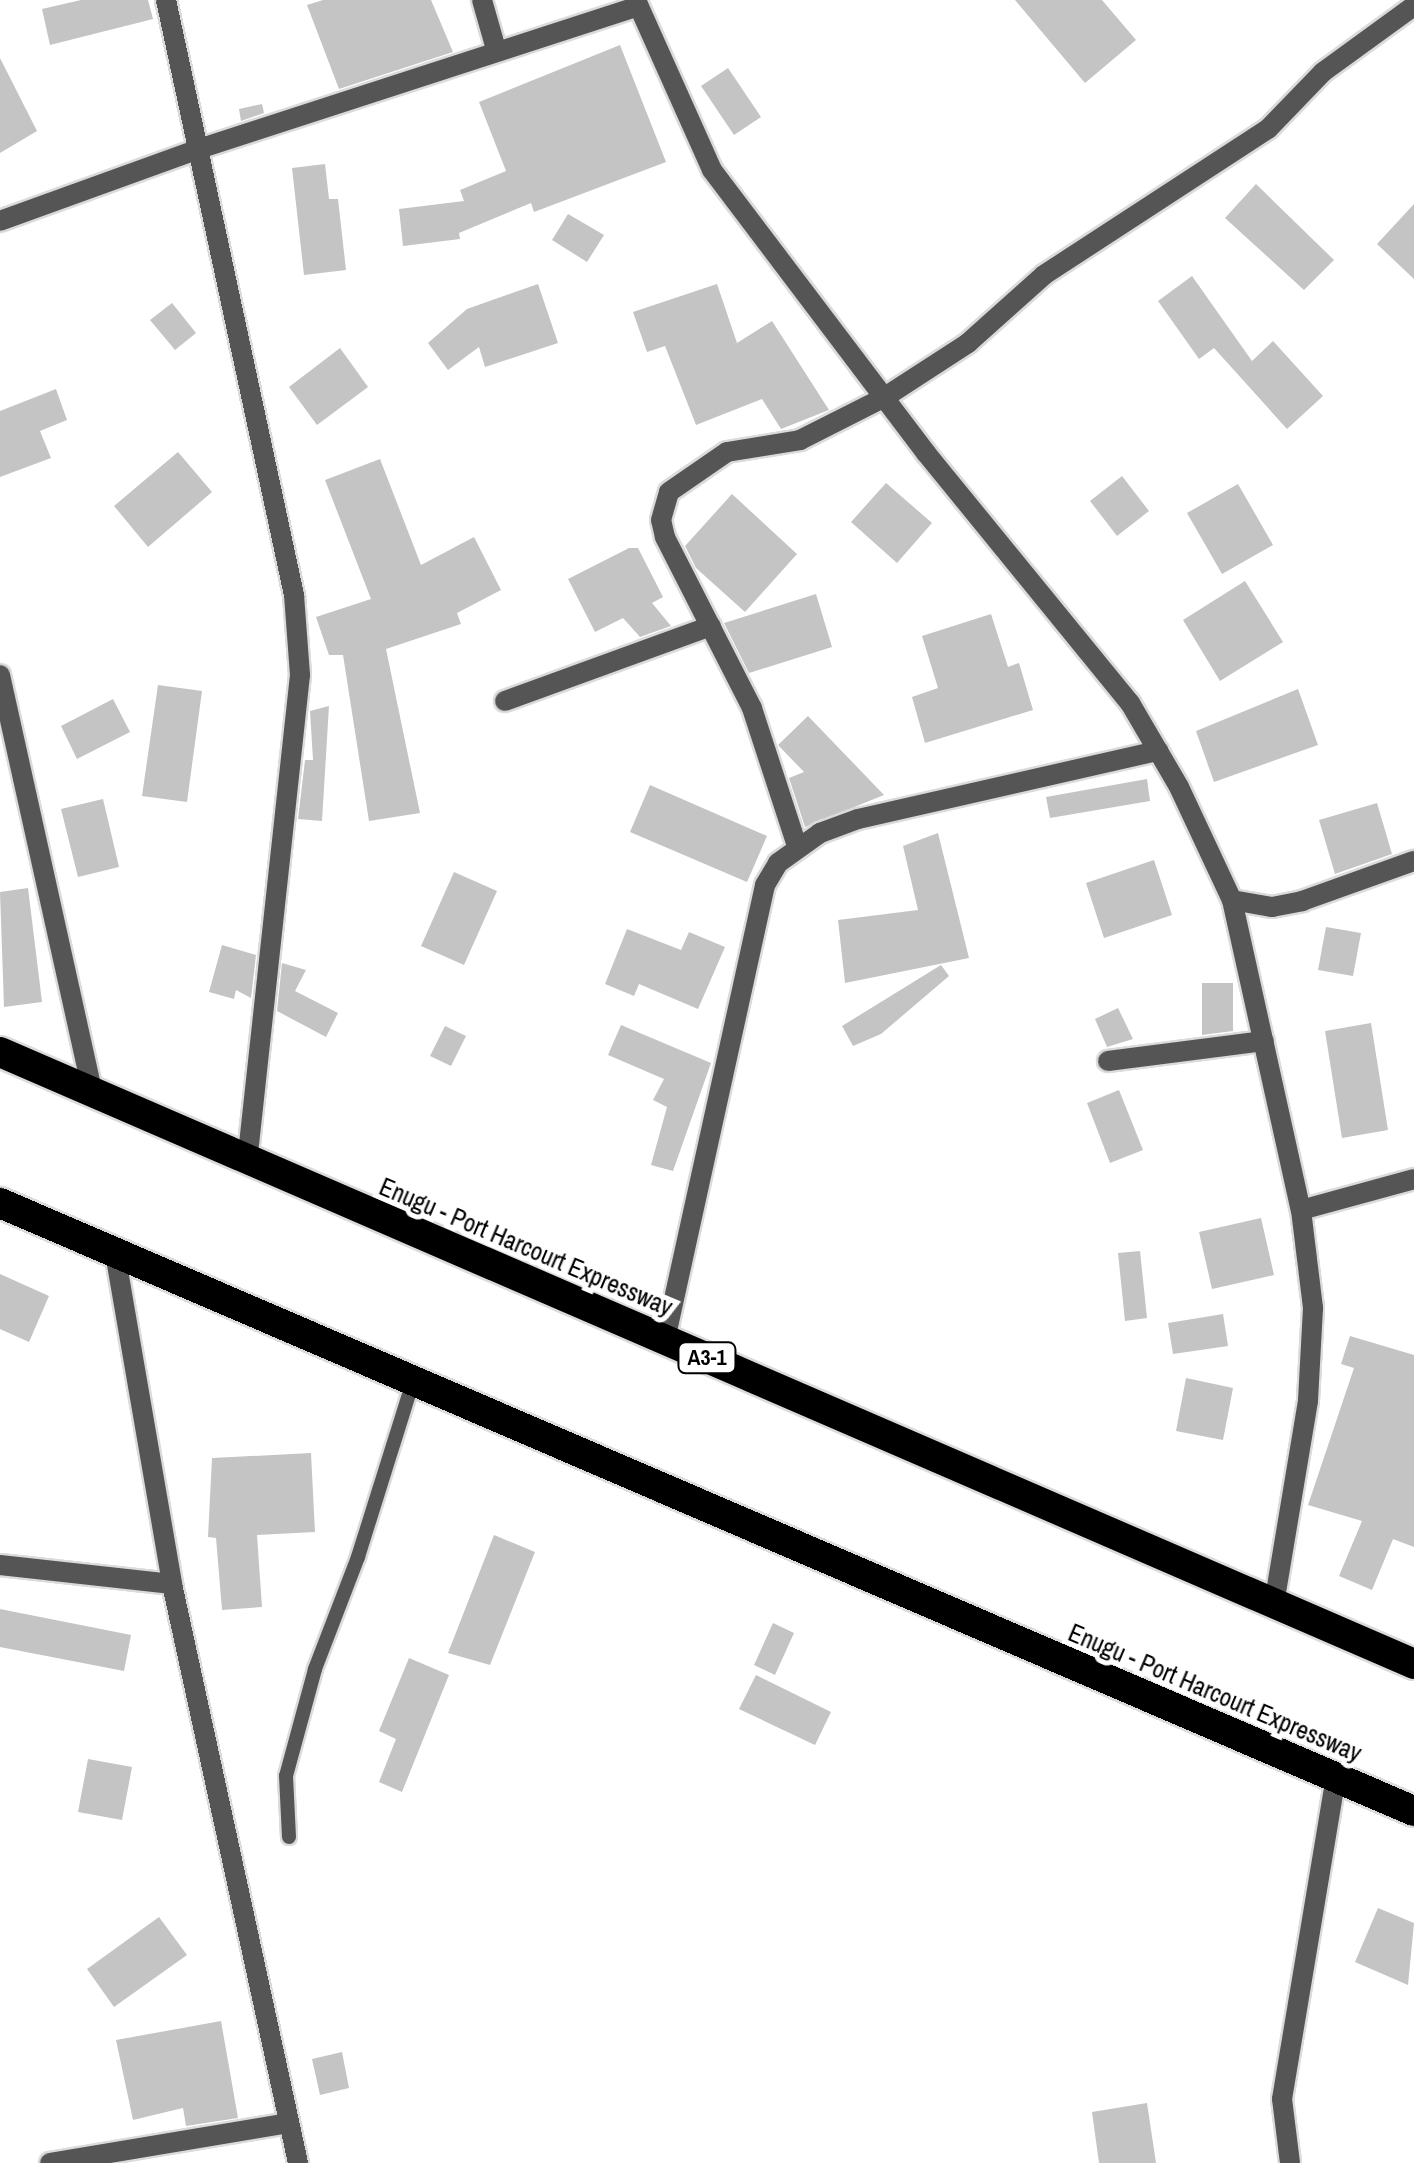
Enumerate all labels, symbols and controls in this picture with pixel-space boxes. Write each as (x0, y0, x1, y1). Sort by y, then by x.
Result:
street label: Enugu - Port Harcourt Expressway (375, 1172, 677, 1322)
road number: A3-1 (677, 1341, 737, 1375)
street label: Enugu - Port Harcourt Expressway (1064, 1618, 1366, 1768)

